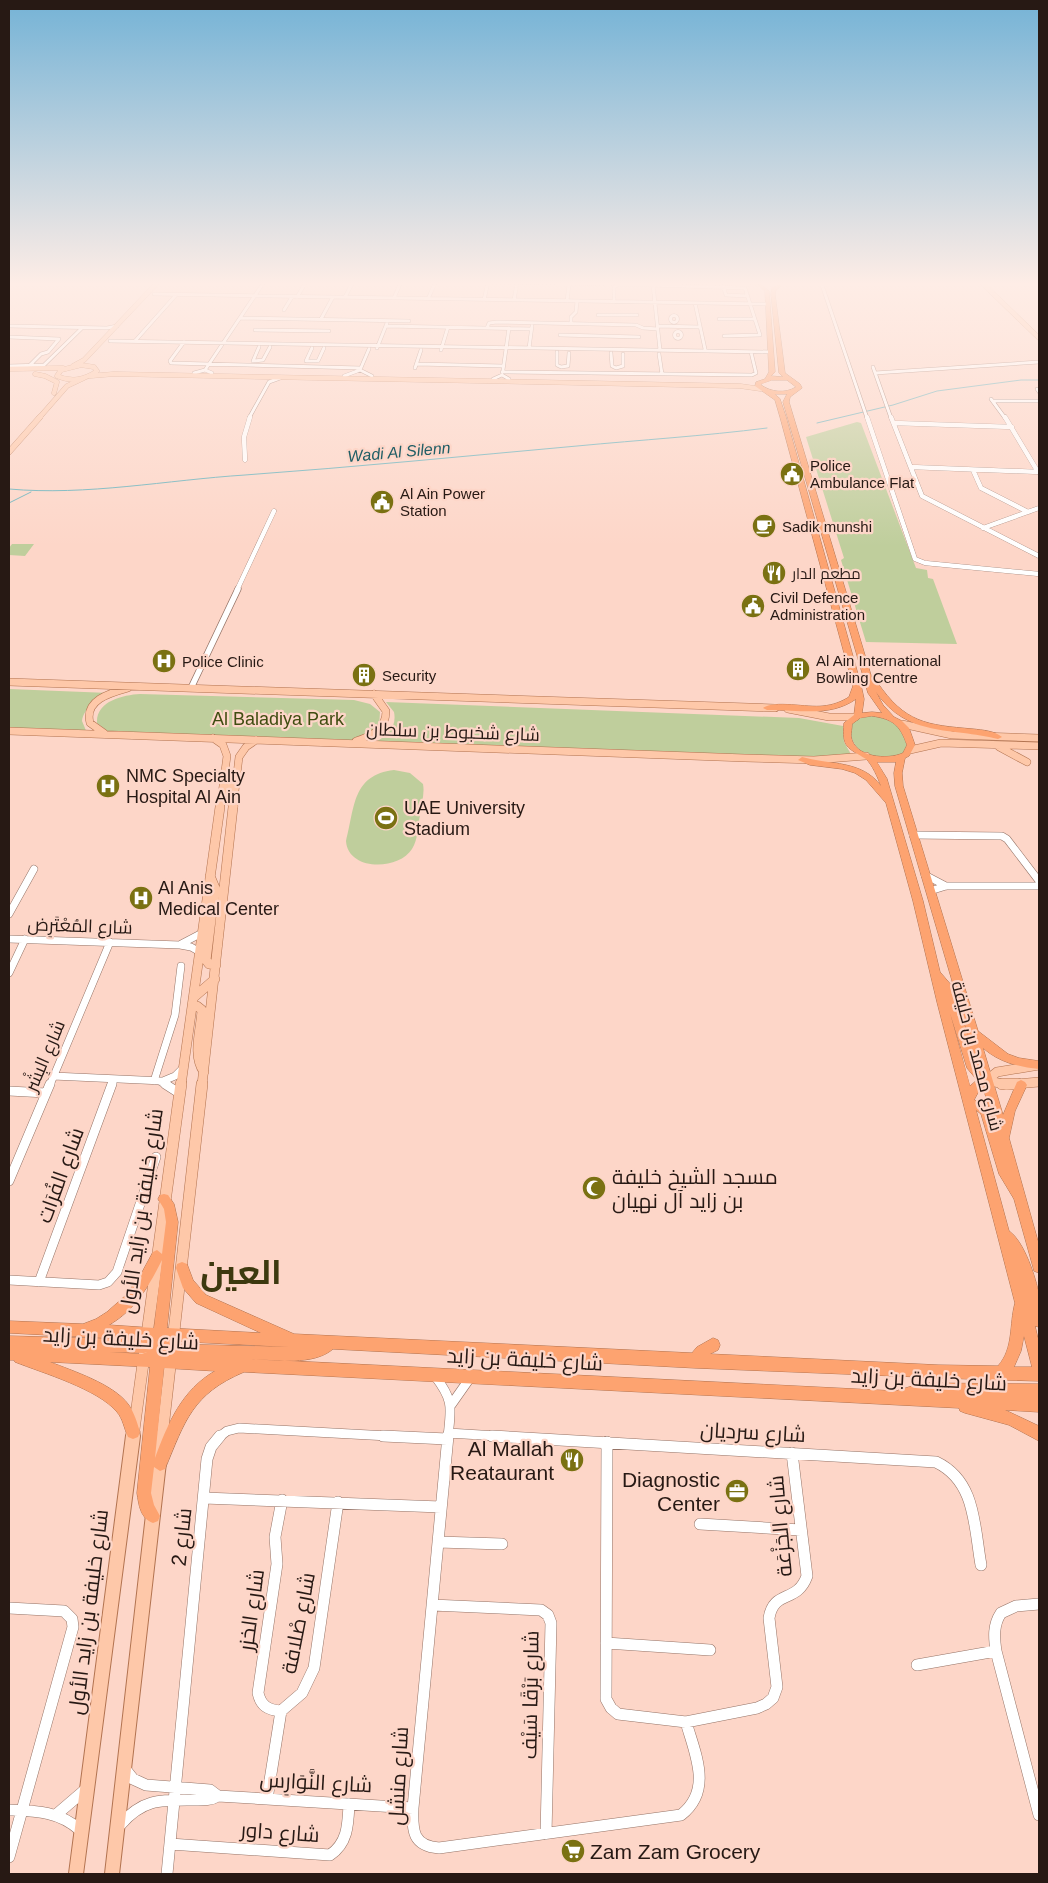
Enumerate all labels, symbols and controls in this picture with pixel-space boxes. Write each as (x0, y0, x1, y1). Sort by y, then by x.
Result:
water label: Wadi Al Silenn (347, 439, 451, 465)
place label: Police Ambulance Flat (810, 457, 915, 491)
public building icon: Police Ambulance Flat (779, 461, 805, 487)
place label: Al Ain Power Station (400, 485, 485, 519)
public building icon: Al Ain Power Station (369, 489, 395, 515)
cafe icon: Sadik munshi (751, 513, 777, 539)
place label: Sadik munshi (782, 518, 872, 535)
restaurant icon: مطعم الدار (761, 560, 787, 586)
place label: مطعم الدار (791, 565, 861, 584)
place label: Civil Defence Administration (770, 589, 865, 623)
public building icon: Civil Defence Administration (740, 593, 766, 619)
hospital icon: Police Clinic (151, 648, 177, 674)
place label: Al Ain International Bowling Centre (816, 652, 941, 686)
place label: Police Clinic (182, 653, 264, 670)
building icon: Al Ain International Bowling Centre (785, 656, 811, 682)
building icon: Security (351, 662, 377, 688)
place label: Security (382, 667, 437, 684)
park label: Al Baladiya Park (212, 709, 345, 729)
street label: شارع شخبوط بن سلطان (366, 719, 540, 747)
place label: NMC Specialty Hospital Al Ain (126, 766, 245, 807)
hospital icon: NMC Specialty Hospital Al Ain (95, 773, 121, 799)
place label: UAE University Stadium (404, 798, 525, 839)
sports icon: UAE University Stadium (373, 805, 399, 831)
place label: Al Anis Medical Center (158, 878, 279, 919)
hospital icon: Al Anis Medical Center (128, 885, 154, 911)
street label: شارع المُعْتَرِض (27, 914, 133, 940)
street label: شارع محمد بن خليفة (945, 979, 1007, 1134)
street label: شارع البِشْر (18, 1016, 71, 1096)
street label: شارع خليفة بن زايد الأول (115, 1107, 170, 1315)
street label: شارع الفُرَات (32, 1124, 91, 1227)
place label: مسجد الشيخ خليفة بن زايد آل نهيان (612, 1165, 778, 1214)
mosque icon: مسجد الشيخ خليفة بن زايد آل نهيان (581, 1175, 607, 1201)
district label: العين (200, 1253, 282, 1292)
street label: شارع خليفة بن زايد (42, 1322, 200, 1357)
street label: شارع خليفة بن زايد (446, 1343, 604, 1378)
street label: شارع خليفة بن زايد (850, 1363, 1008, 1398)
street label: شارع سرديان (699, 1418, 806, 1449)
place label: Al Mallah Reataurant (450, 1437, 554, 1484)
restaurant icon: Al Mallah Reataurant (559, 1447, 585, 1473)
place label: Diagnostic Center (622, 1468, 720, 1515)
street label: شارع الجَزْعَة (764, 1474, 799, 1578)
office icon: Diagnostic Center (724, 1478, 750, 1504)
street label: شارع 2 (167, 1507, 198, 1567)
street label: شارع خليفة بن زايد الأول (64, 1508, 115, 1716)
street label: شارع الخزر (234, 1568, 271, 1654)
street label: شارع صْلافة (277, 1570, 322, 1676)
street label: شارع بَرْقَا سَيْف (517, 1630, 546, 1760)
street label: شارع منشل (384, 1726, 415, 1826)
street label: شارع النَّوَارِس (259, 1766, 373, 1800)
street label: شارع داور (238, 1818, 320, 1849)
supermarket icon: Zam Zam Grocery (560, 1838, 586, 1864)
place label: Zam Zam Grocery (590, 1840, 761, 1863)

